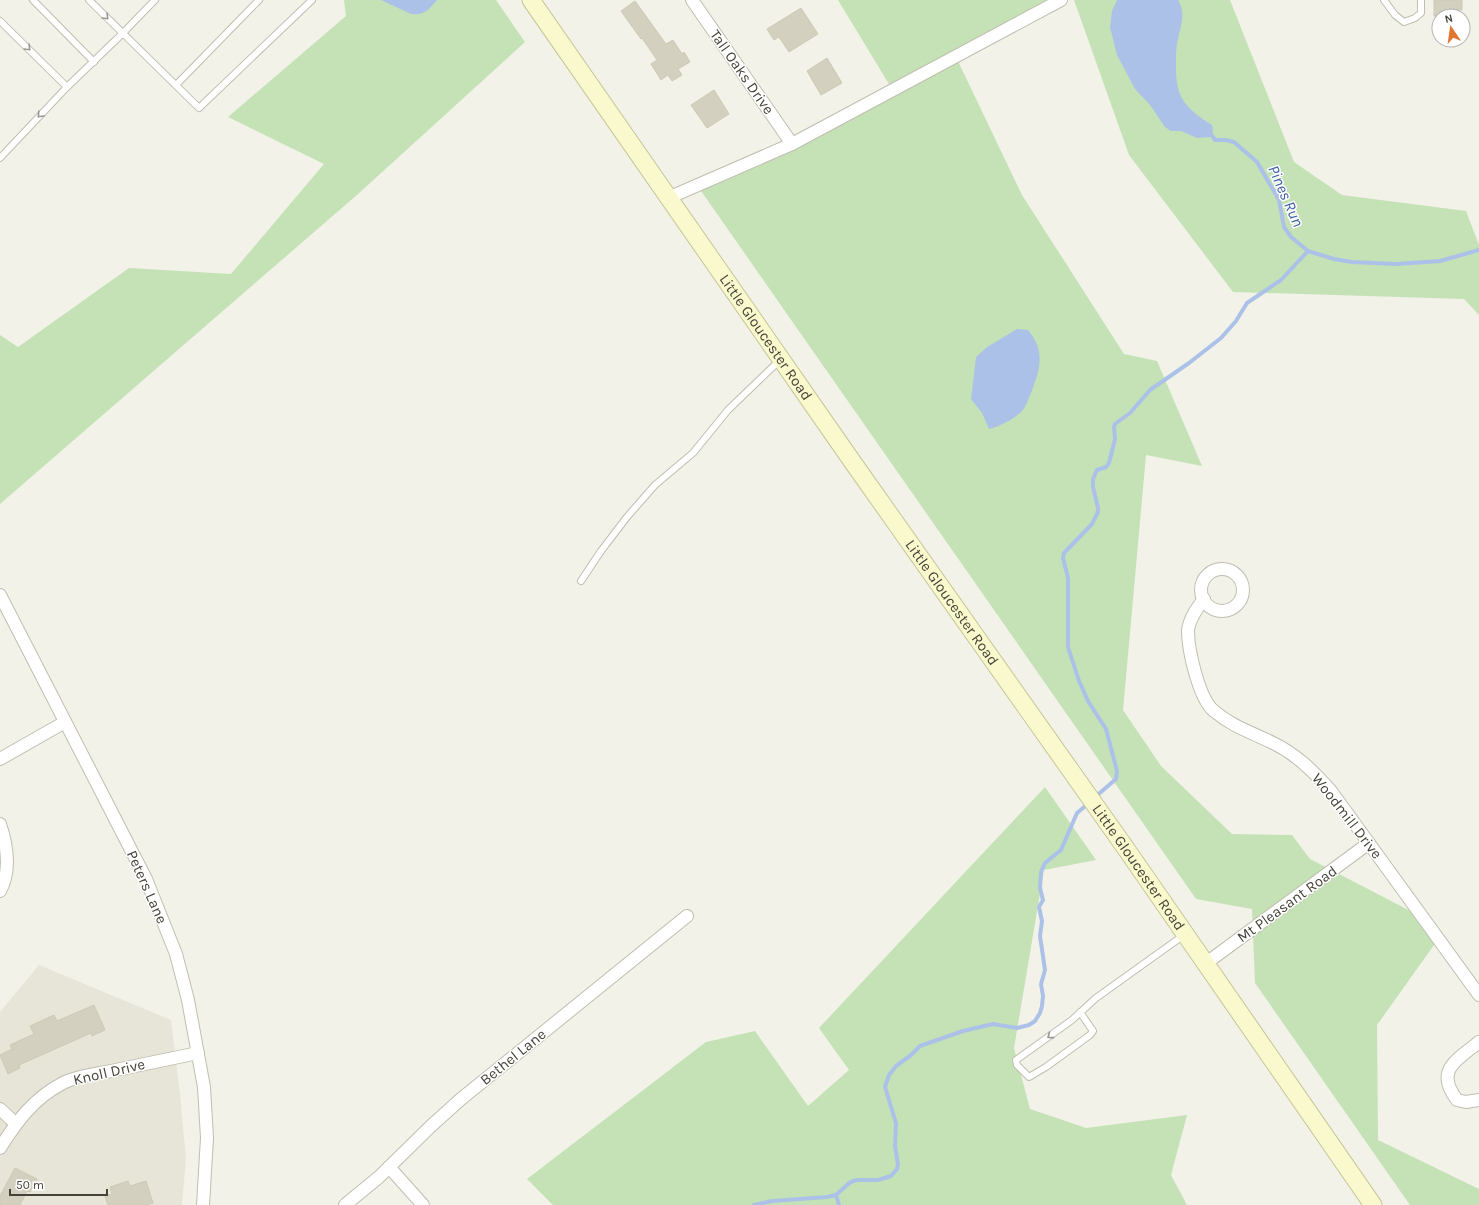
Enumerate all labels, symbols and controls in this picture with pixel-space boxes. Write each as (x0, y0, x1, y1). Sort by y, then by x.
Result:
north arrow (1431, 8, 1471, 48)
one-way arrow (101, 12, 109, 20)
text: N (1444, 12, 1454, 26)
street label: Tall Oaks Drive (706, 26, 778, 118)
one-way arrow (23, 43, 31, 51)
one-way arrow (38, 111, 45, 118)
water label: Pines Run (1264, 162, 1308, 230)
street label: Little Gloucester Road (716, 271, 816, 404)
street label: Little Gloucester Road (901, 536, 1002, 669)
street label: Woodmill Drive (1308, 770, 1386, 862)
street label: Little Gloucester Road (1088, 801, 1189, 934)
street label: Peters Lane (123, 848, 171, 926)
street label: Mt Pleasant Road (1233, 862, 1341, 946)
street label: Bethel Lane (477, 1025, 549, 1089)
one-way arrow (1047, 1031, 1054, 1038)
street label: Knoll Drive (71, 1055, 147, 1089)
scale bar (10, 1171, 107, 1197)
text: 50 m (16, 1178, 44, 1192)

